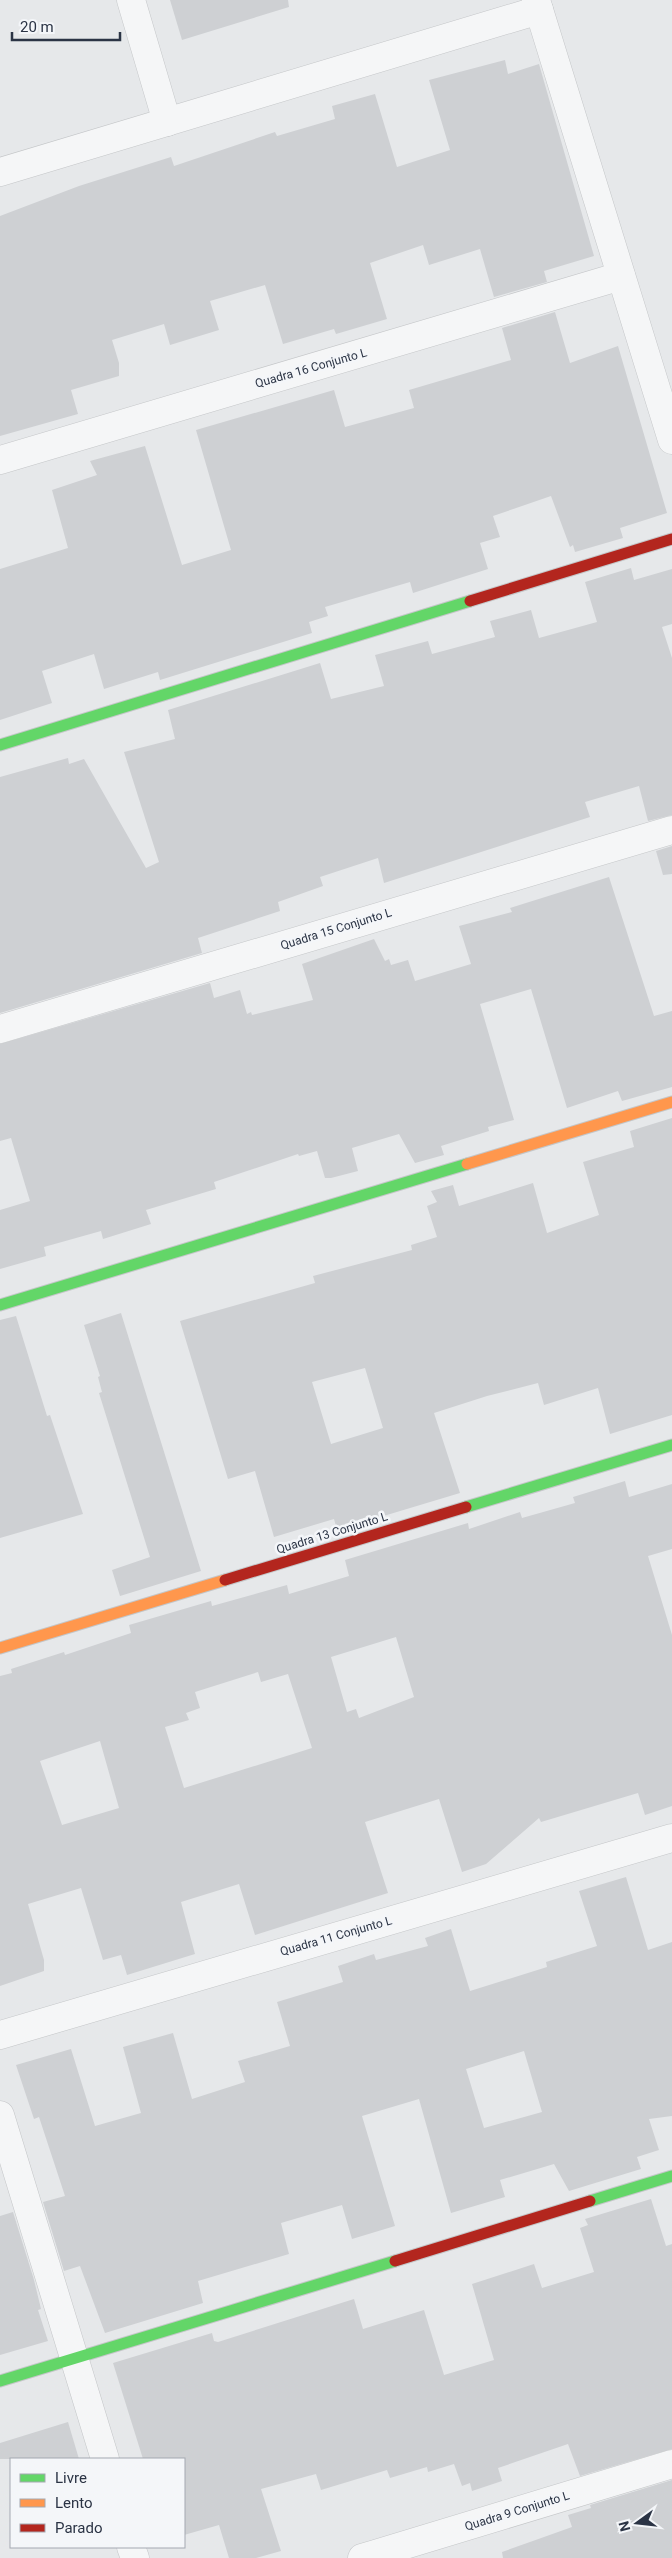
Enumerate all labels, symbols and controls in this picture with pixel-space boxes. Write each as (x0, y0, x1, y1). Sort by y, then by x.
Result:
scale bar (12, 10, 120, 42)
text: 20 m (20, 18, 54, 36)
street label: Quadra 16 Conjunto L (254, 345, 369, 391)
street label: Quadra 15 Conjunto L (279, 905, 394, 953)
street label: Quadra 13 Conjunto L (275, 1509, 390, 1557)
street label: Quadra 11 Conjunto L (279, 1913, 394, 1959)
legend (10, 2458, 185, 2548)
text: Livre (55, 2469, 87, 2487)
street label: Quadra 9 Conjunto L (463, 2488, 572, 2534)
text: Lento (55, 2494, 93, 2512)
north arrow (612, 2498, 662, 2548)
text: Parado (55, 2519, 103, 2537)
text: N (615, 2520, 633, 2533)

